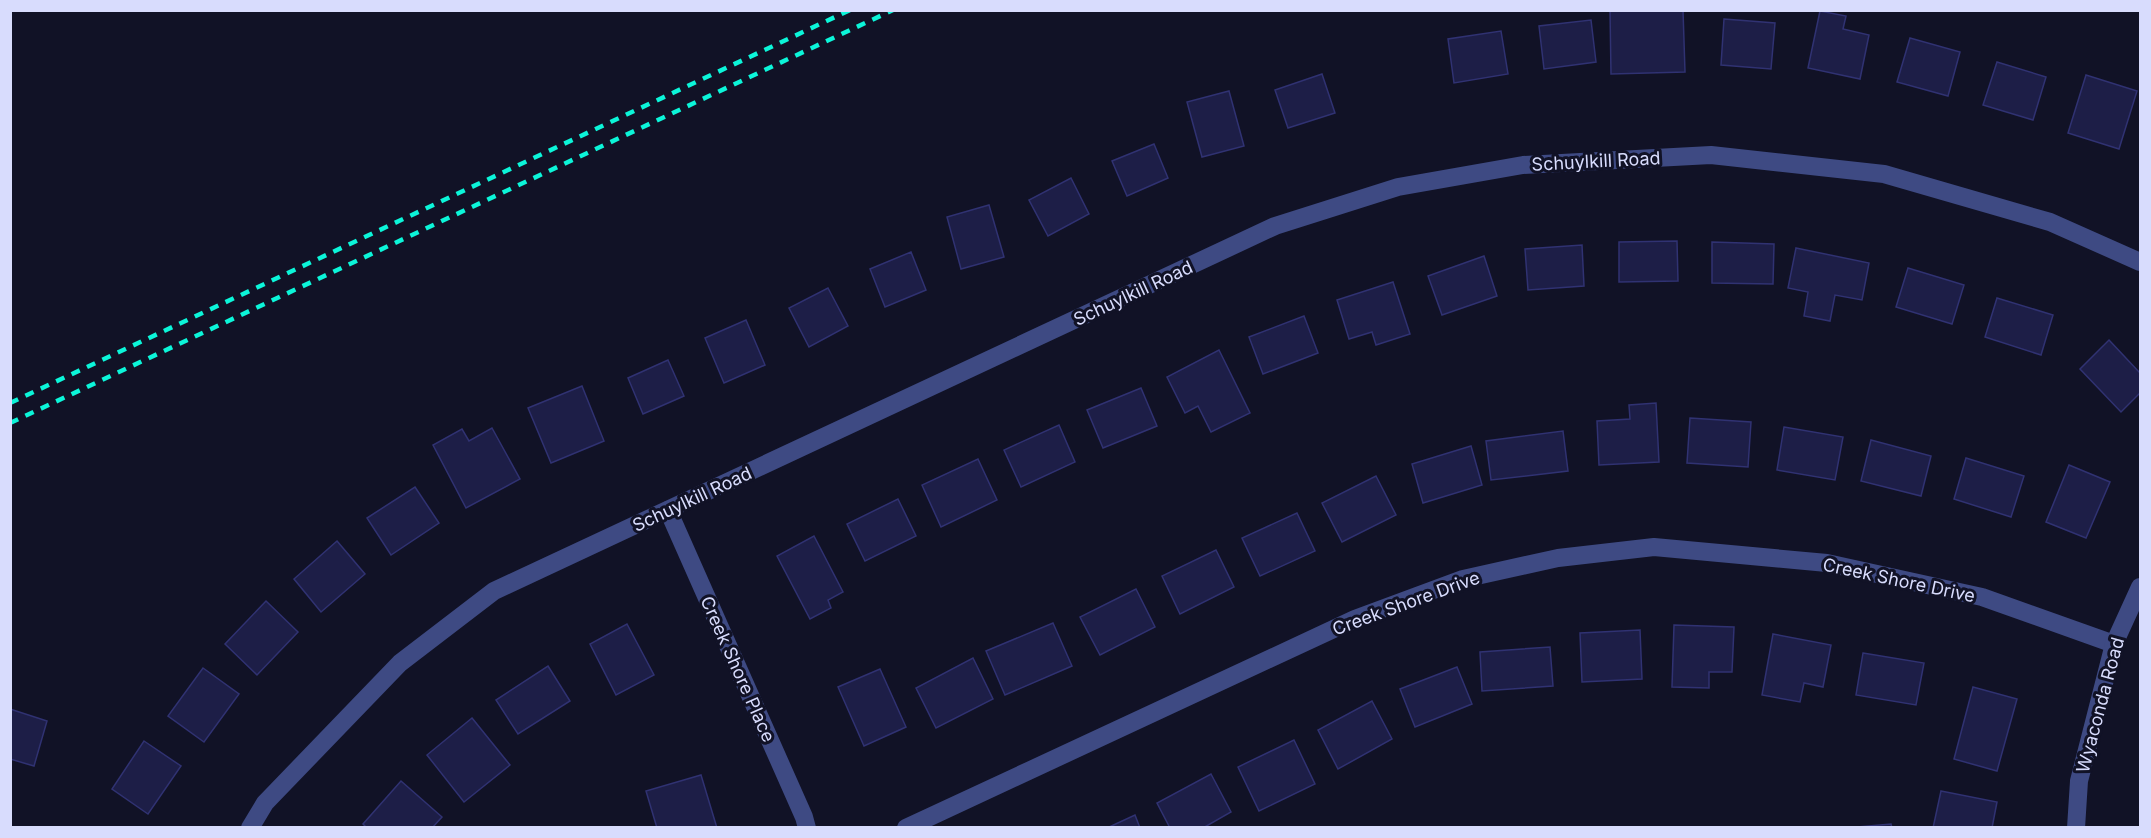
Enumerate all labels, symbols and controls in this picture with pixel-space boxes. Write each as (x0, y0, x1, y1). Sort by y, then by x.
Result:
street label: Schuylkill Road (1531, 147, 1661, 175)
street label: Schuylkill Road (1070, 256, 1196, 330)
street label: Schuylkill Road (629, 462, 755, 536)
street label: Creek Shore Drive (1821, 554, 1977, 606)
street label: Creek Shore Drive (1329, 567, 1483, 639)
street label: Creek Shore Place (696, 593, 780, 745)
street label: Wyaconda Road (2072, 635, 2128, 775)

